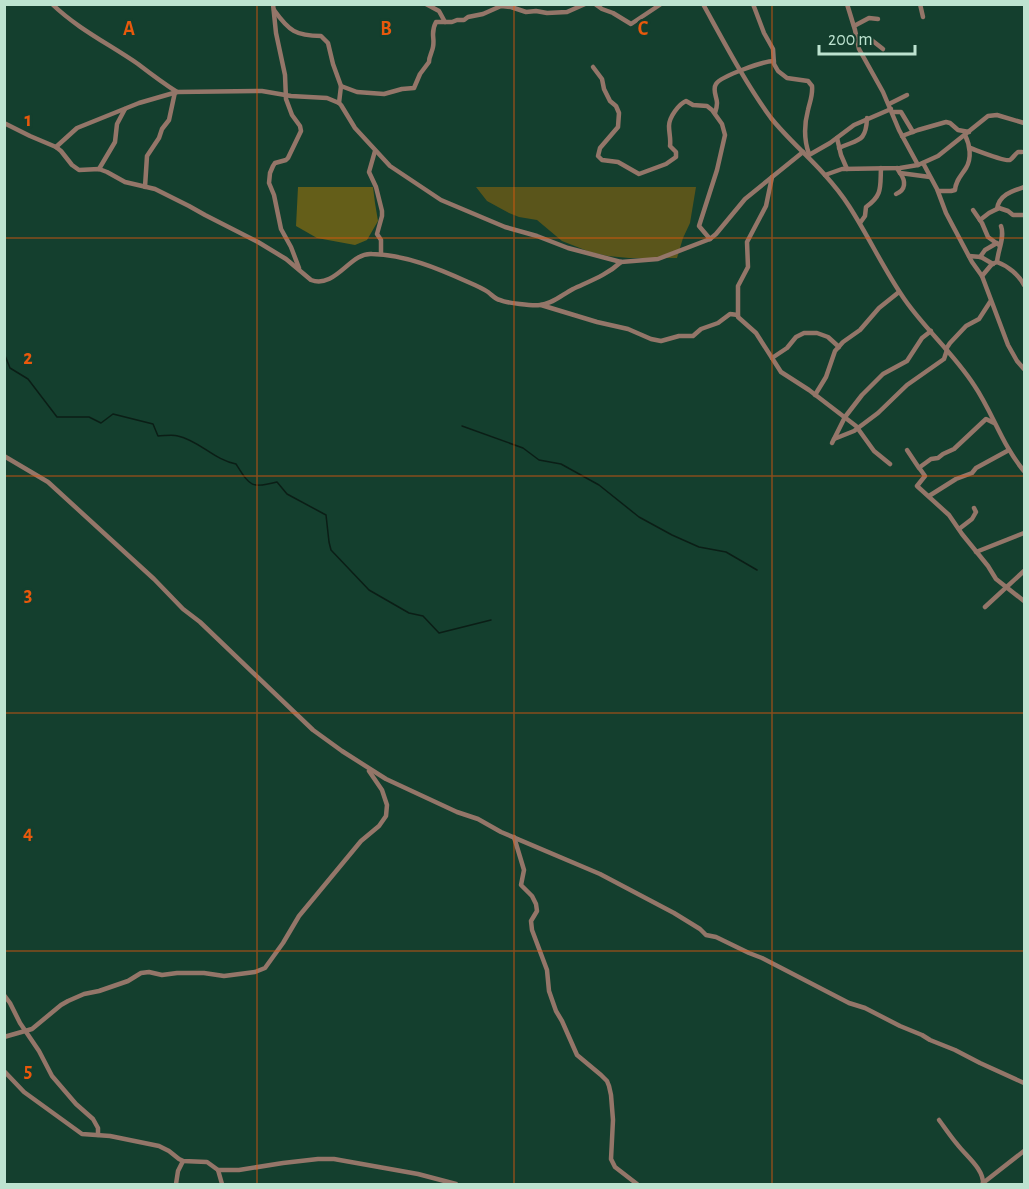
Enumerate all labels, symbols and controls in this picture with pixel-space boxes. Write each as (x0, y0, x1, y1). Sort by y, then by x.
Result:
scale bar (819, 18, 915, 56)
text: A (123, 19, 135, 39)
text: B (380, 19, 392, 39)
text: C (638, 19, 649, 39)
text: 200 m (828, 31, 873, 49)
text: 1 (24, 110, 32, 130)
text: 2 (23, 348, 33, 368)
text: 3 (24, 585, 32, 605)
text: 4 (23, 823, 33, 843)
text: 5 (24, 1061, 32, 1081)

